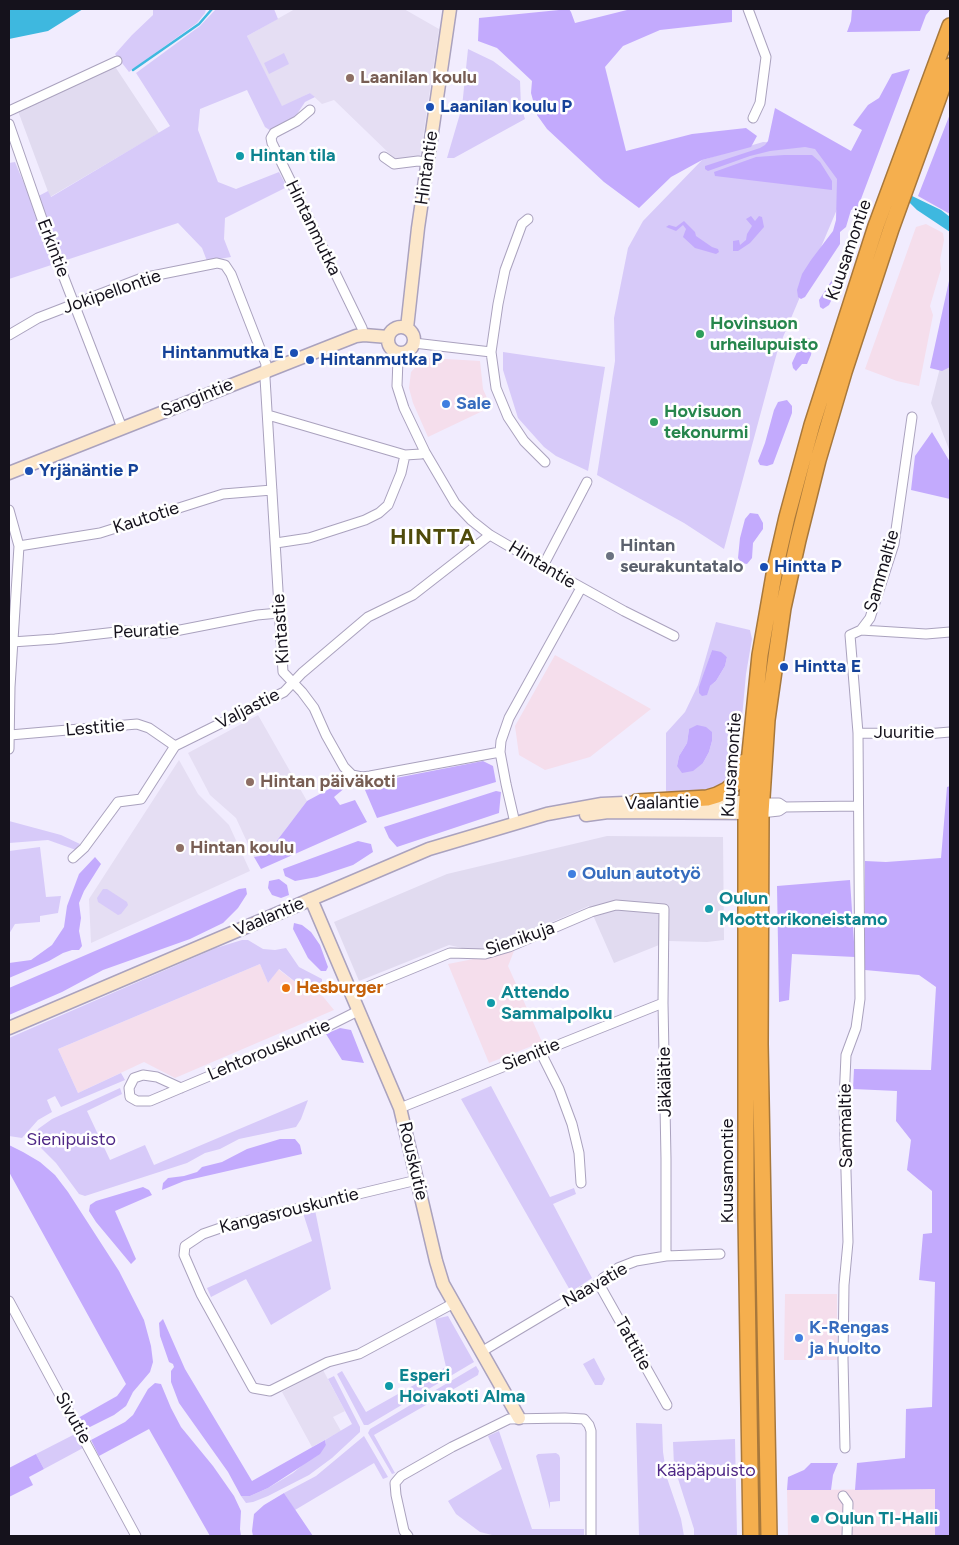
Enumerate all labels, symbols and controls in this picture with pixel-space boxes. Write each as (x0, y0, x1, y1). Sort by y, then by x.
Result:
place label: Laanilan koulu (360, 67, 477, 89)
marker: Laanilan koulu (344, 72, 356, 84)
place label: Laanilan koulu P (440, 96, 572, 118)
marker: Laanilan koulu P (424, 101, 436, 113)
street label: Hintantie (411, 130, 443, 206)
place label: Hintan tila (250, 145, 336, 167)
marker: Hintan tila (234, 150, 246, 162)
street label: Hintanmutka (281, 177, 345, 279)
street label: Kuusamontie (822, 197, 876, 303)
street label: Erkintie (32, 216, 74, 280)
street label: Jokipellontie (60, 265, 164, 319)
place label: Hovinsuon urheilupuisto (710, 313, 818, 356)
marker: Hovinsuon urheilupuisto (694, 328, 706, 340)
place label: Hintanmutka E (162, 342, 284, 364)
marker: Hintanmutka E (288, 347, 300, 359)
place label: Hintanmutka P (320, 349, 442, 371)
marker: Hintanmutka P (304, 354, 316, 366)
street label: Sangintie (158, 374, 236, 422)
place label: Sale (456, 393, 491, 415)
marker: Sale (440, 398, 452, 410)
place label: Hovisuon tekonurmi (664, 401, 748, 444)
marker: Hovisuon tekonurmi (648, 416, 660, 428)
place label: Yrjänäntie P (39, 460, 138, 482)
marker: Yrjänäntie P (23, 465, 35, 477)
street label: Kautotie (110, 497, 182, 539)
district label: HINTTA (389, 525, 477, 551)
street label: Sammaltie (860, 527, 904, 615)
place label: Hintan seurakuntatalo (620, 535, 743, 578)
street label: Hintantie (504, 537, 580, 593)
marker: Hintan seurakuntatalo (604, 550, 616, 562)
place label: Hintta P (774, 556, 841, 578)
marker: Hintta P (758, 561, 770, 573)
street label: Kintastie (268, 593, 294, 665)
street label: Peuratie (112, 618, 180, 644)
place label: Hintta E (794, 656, 861, 678)
marker: Hintta E (778, 661, 790, 673)
street label: Valjastie (213, 684, 283, 734)
street label: Kuusamontie (718, 712, 746, 818)
street label: Lestitie (64, 715, 126, 741)
street label: Juuritie (874, 722, 934, 744)
place label: Hintan päiväkoti (260, 771, 396, 793)
marker: Hintan päiväkoti (244, 776, 256, 788)
street label: Vaalantie (625, 792, 699, 814)
place label: Hintan koulu (190, 837, 294, 859)
marker: Hintan koulu (174, 842, 186, 854)
place label: Oulun autotyö (582, 863, 701, 885)
marker: Oulun autotyö (566, 868, 578, 880)
place label: Oulun Moottorikoneistamo (719, 888, 887, 931)
street label: Vaalantie (231, 893, 307, 941)
marker: Oulun Moottorikoneistamo (703, 903, 715, 915)
street label: Sienikuja (482, 917, 558, 961)
place label: Hesburger (296, 977, 383, 999)
marker: Hesburger (280, 982, 292, 994)
place label: Attendo Sammalpolku (501, 982, 613, 1024)
marker: Attendo Sammalpolku (485, 997, 497, 1009)
street label: Lehtorouskuntie (204, 1014, 334, 1086)
street label: Sienitie (499, 1034, 563, 1076)
street label: Jäkälätie (654, 1047, 676, 1117)
street label: Sammaltie (834, 1083, 858, 1169)
street label: Kuusamontie (717, 1118, 739, 1224)
street label: Rouskutie (394, 1120, 432, 1202)
park label: Sienipuisto (26, 1129, 116, 1151)
street label: Kangasrouskuntie (217, 1183, 361, 1239)
street label: Naavatie (559, 1258, 631, 1312)
street label: Tattitie (610, 1314, 656, 1374)
place label: K-Rengas ja huolto (809, 1317, 889, 1360)
marker: K-Rengas ja huolto (793, 1332, 805, 1344)
place label: Esperi Hoivakoti Alma (399, 1365, 525, 1408)
marker: Esperi Hoivakoti Alma (383, 1380, 395, 1392)
street label: Sivutie (50, 1389, 96, 1447)
park label: Kääpäpuisto (656, 1460, 756, 1482)
place label: Oulun TI-Halli (825, 1508, 938, 1530)
marker: Oulun TI-Halli (809, 1513, 821, 1525)

